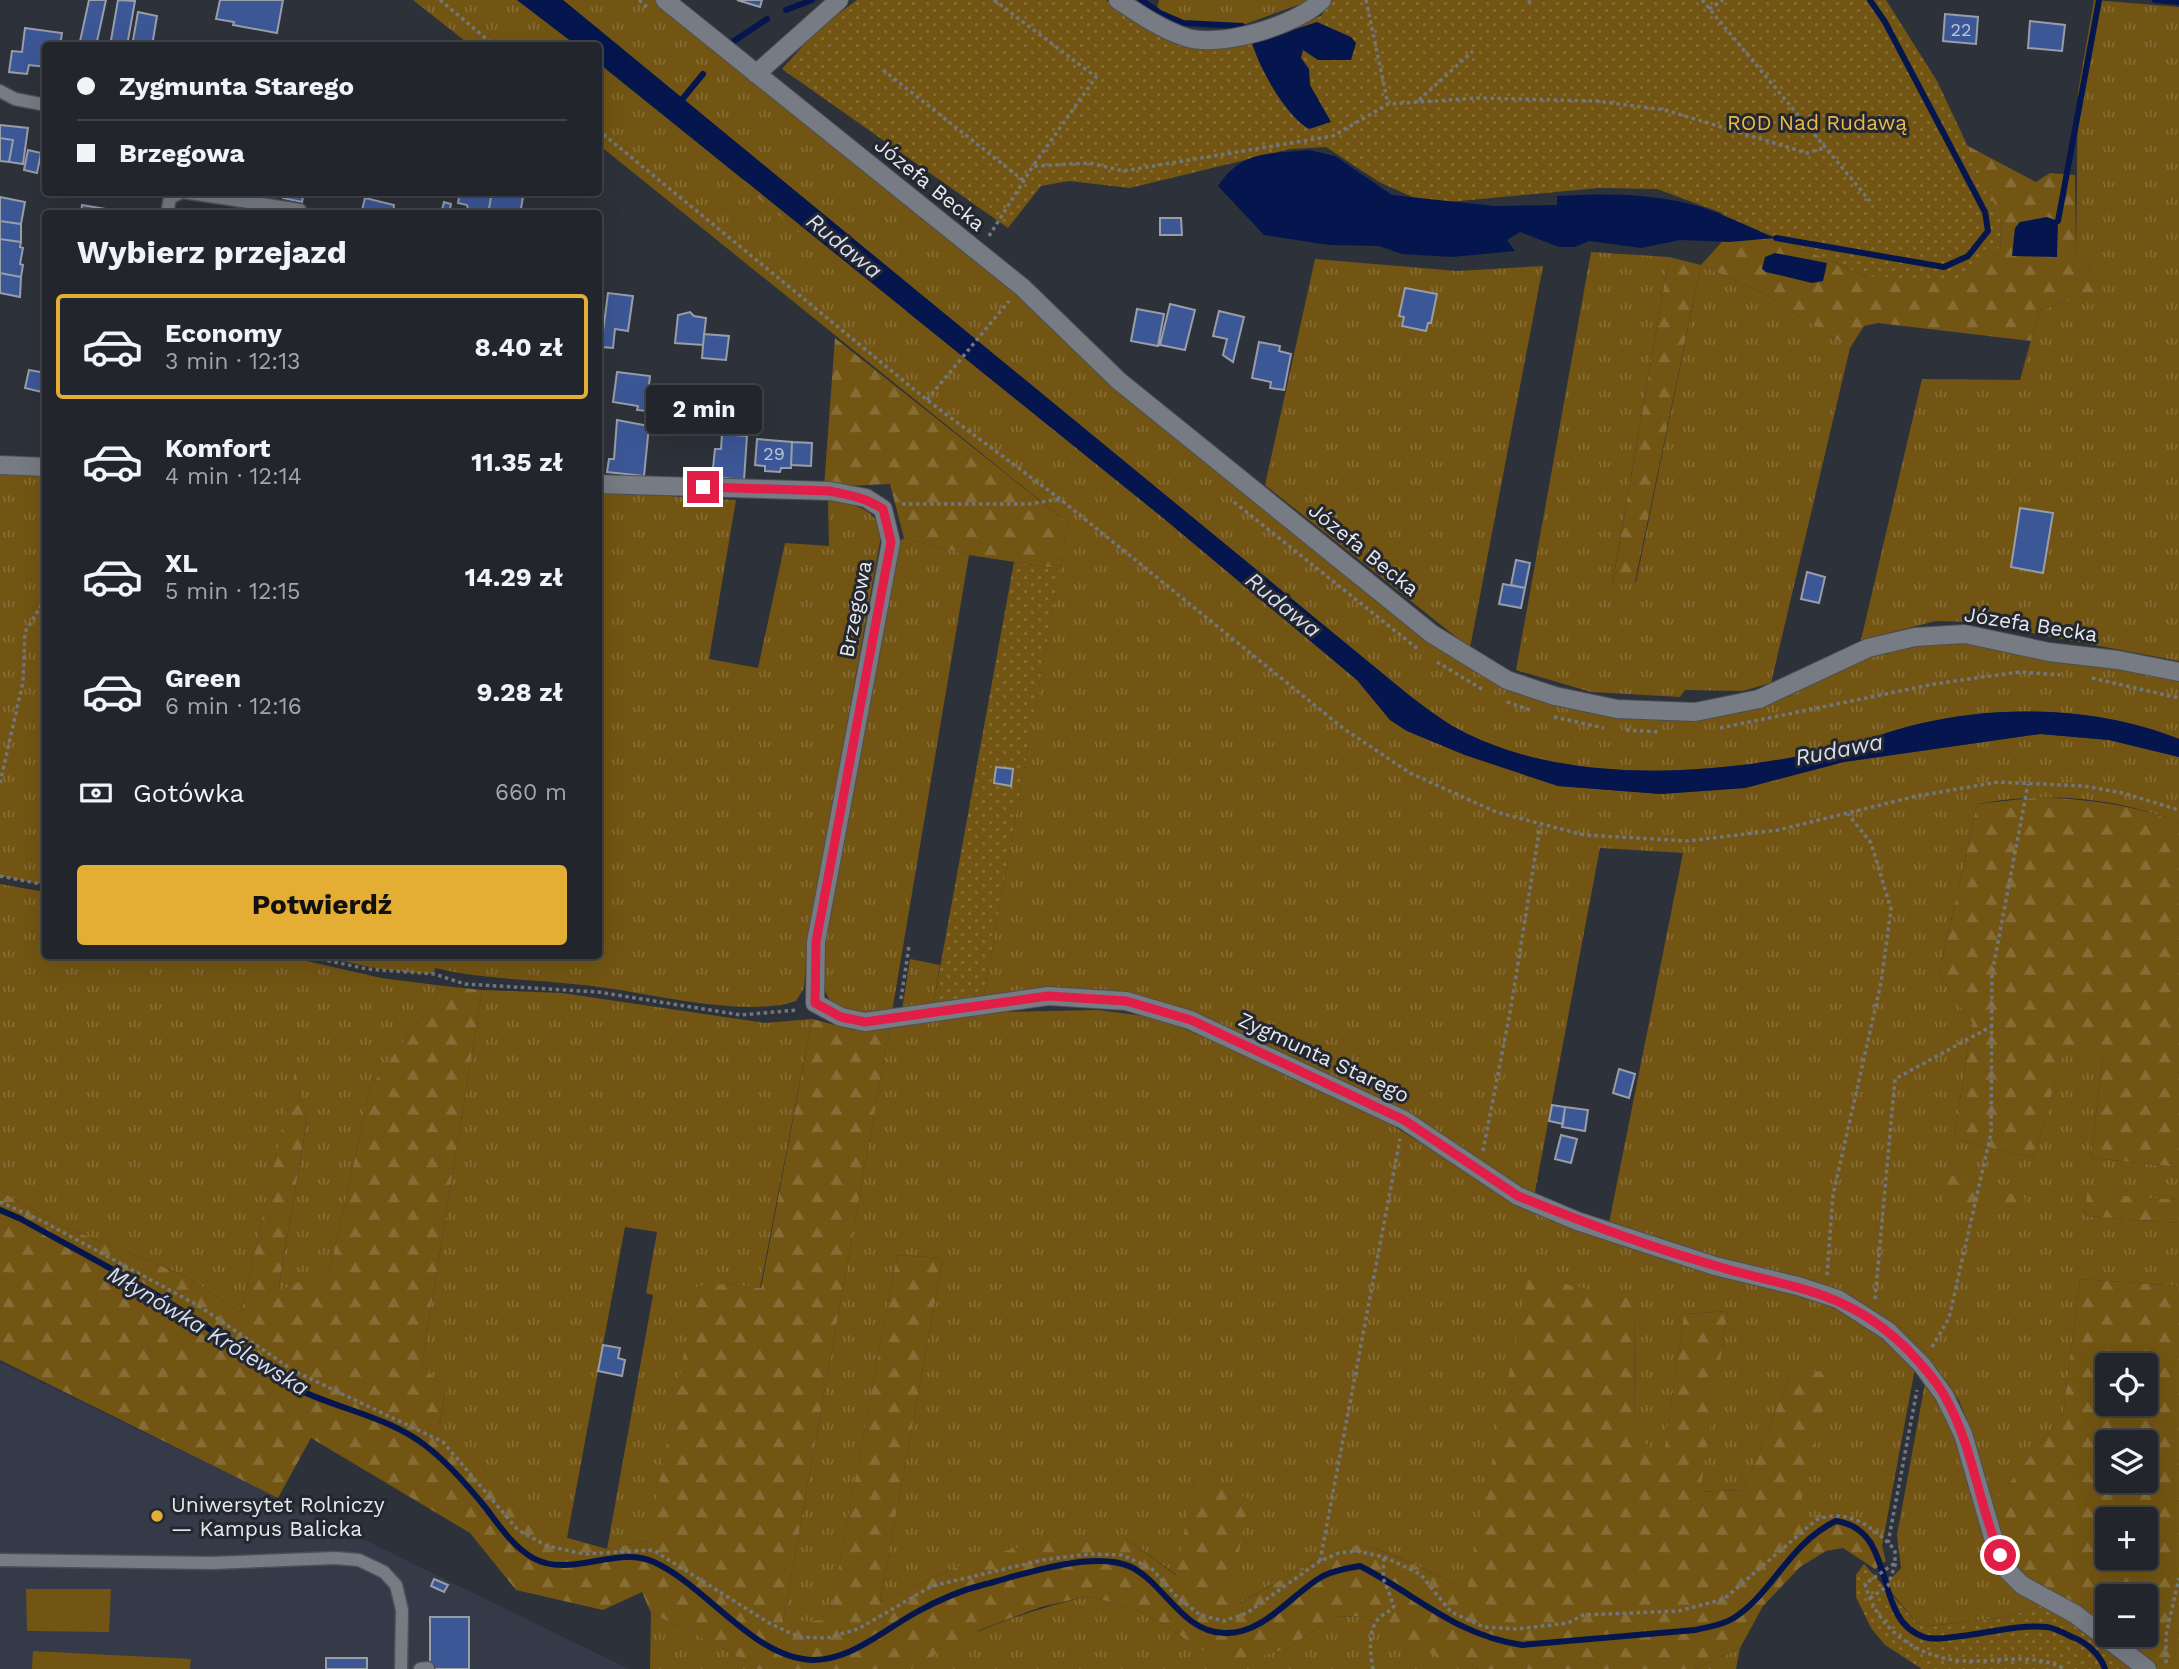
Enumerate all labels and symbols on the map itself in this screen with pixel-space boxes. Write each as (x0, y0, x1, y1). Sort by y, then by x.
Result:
house number: 22 (1951, 19, 1972, 40)
park label: ROD Nad Rudawą (1727, 110, 1907, 135)
street label: Józefa Becka (870, 132, 990, 236)
water label: Rudawa (801, 207, 887, 285)
callout: 2 min (645, 386, 761, 434)
house number: 29 (763, 443, 785, 464)
route end (687, 471, 719, 503)
street label: Józefa Becka (1304, 497, 1424, 601)
street label: Brzegowa (833, 558, 877, 660)
water label: Rudawa (1240, 566, 1326, 644)
street label: Józefa Becka (1963, 601, 2100, 647)
water label: Rudawa (1793, 728, 1885, 772)
street label: Zygmunta Starego (1235, 1006, 1413, 1108)
water label: Młynówka Królewska (102, 1260, 314, 1402)
place label: Uniwersytet Rolniczy — Kampus Balicka (171, 1492, 385, 1541)
marker: Uniwersytet Rolniczy — Kampus Balicka (149, 1508, 165, 1524)
route start (1984, 1539, 2016, 1571)

